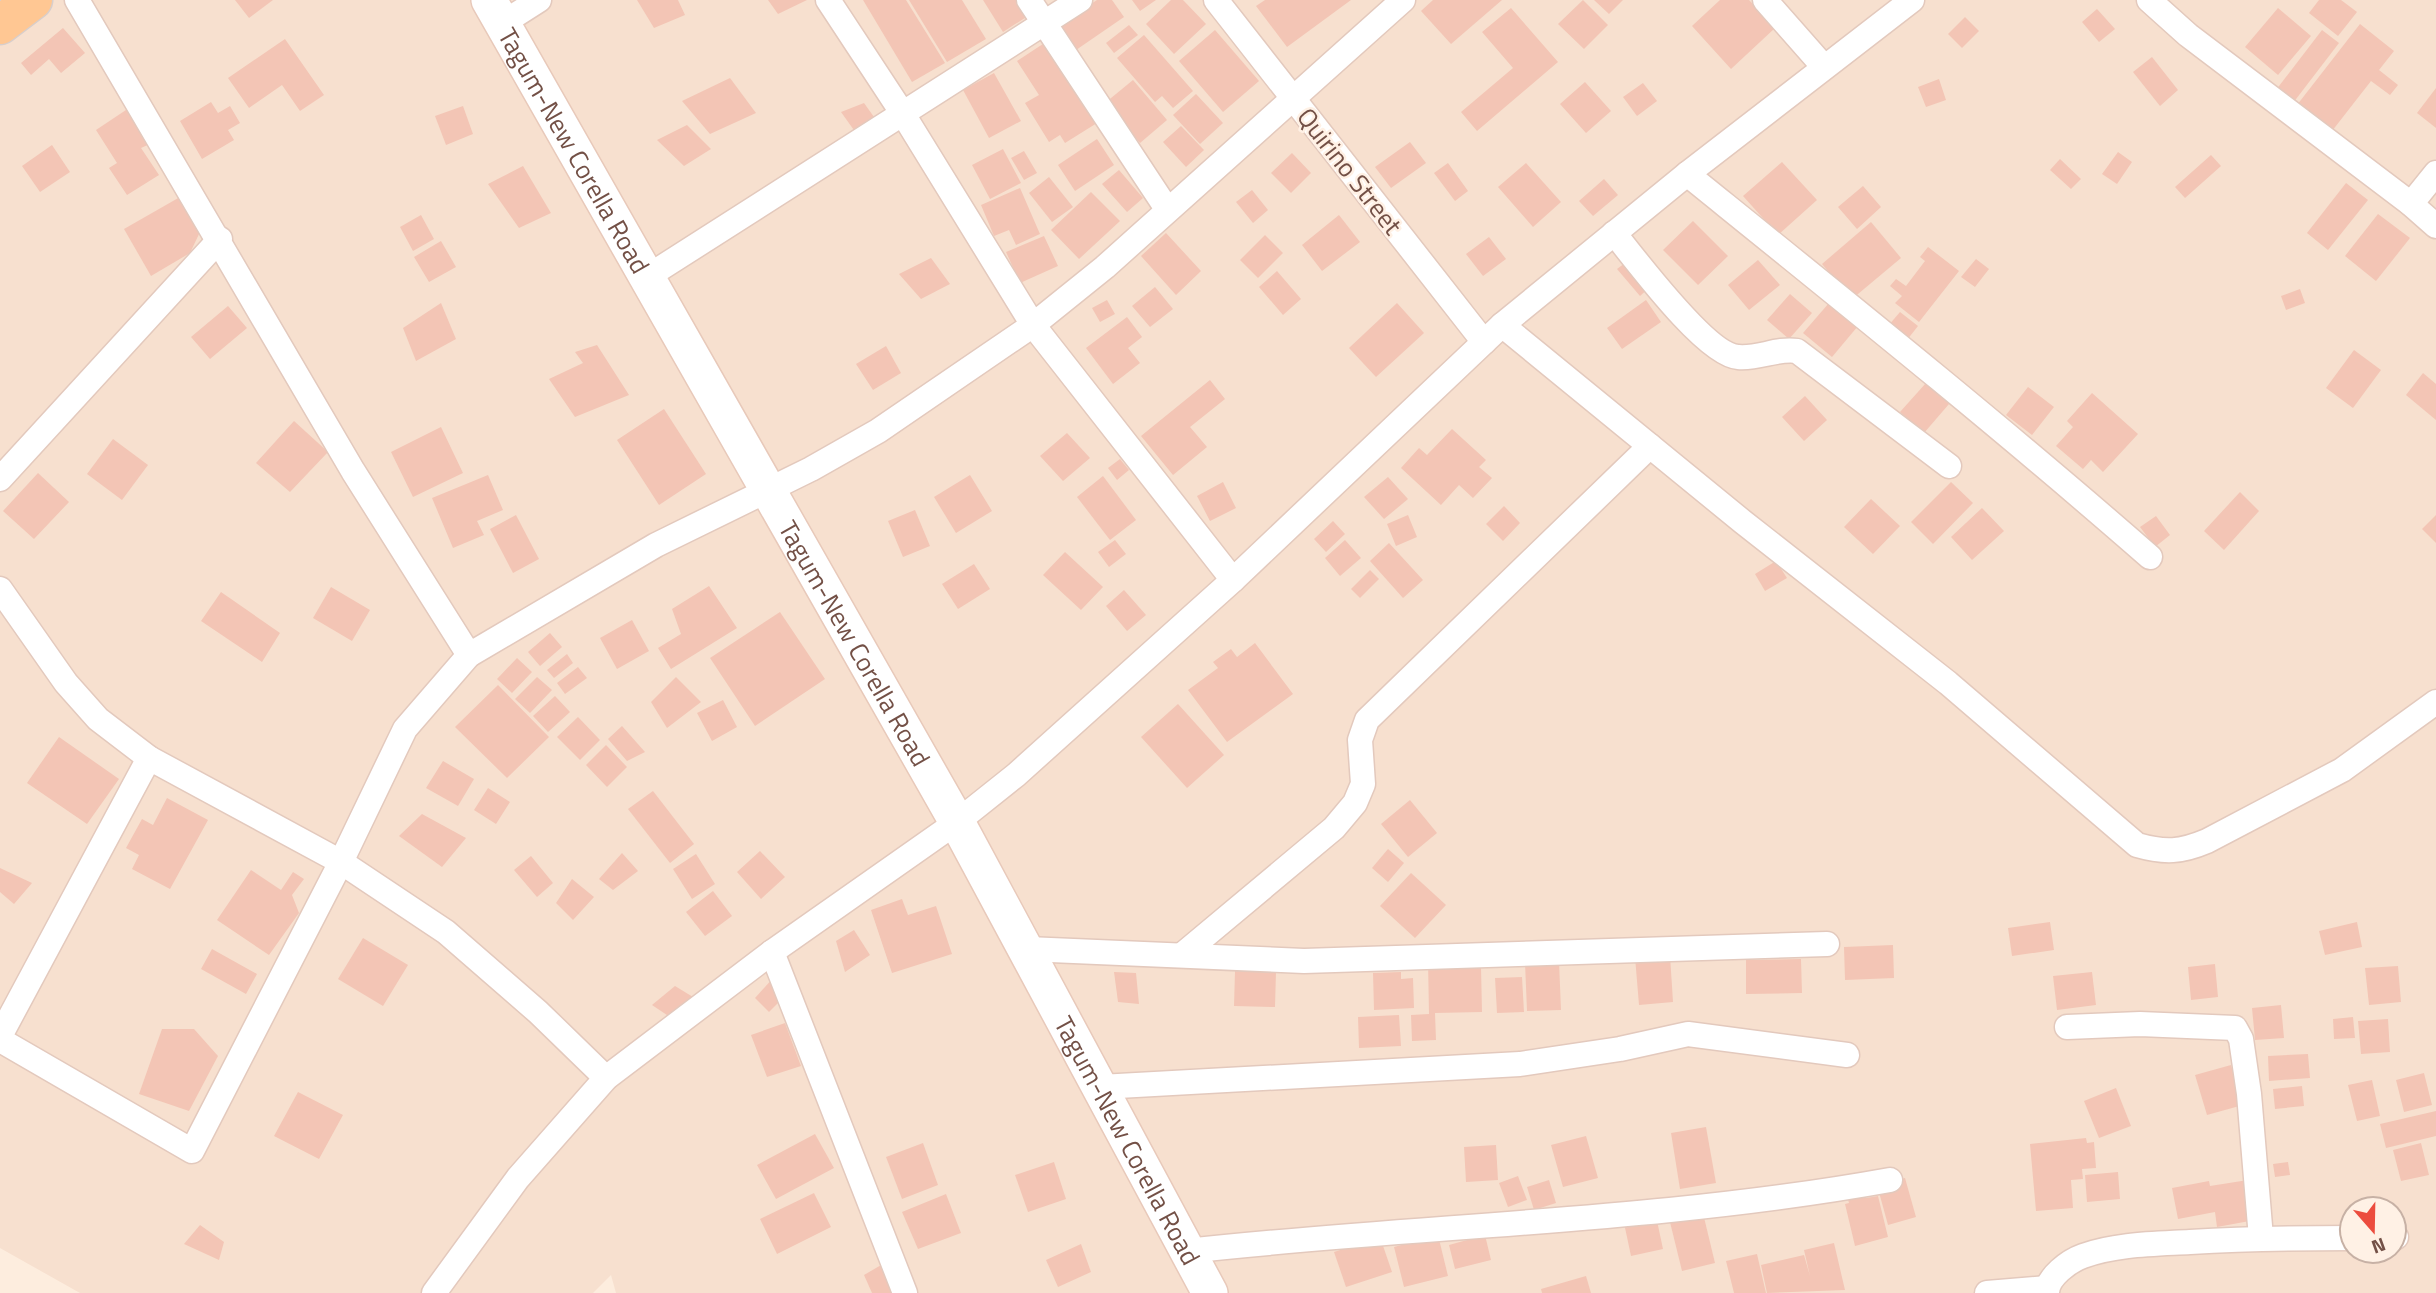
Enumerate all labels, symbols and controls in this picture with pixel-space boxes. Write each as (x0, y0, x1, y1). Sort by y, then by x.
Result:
street label: Tagum-New Corella Road (489, 20, 660, 281)
street label: Quirino Street (1288, 99, 1412, 243)
street label: Tagum-New Corella Road (770, 513, 941, 773)
street label: Tagum-New Corella Road (1045, 1009, 1211, 1272)
north arrow (2338, 1195, 2408, 1265)
text: N (2368, 1231, 2390, 1262)

